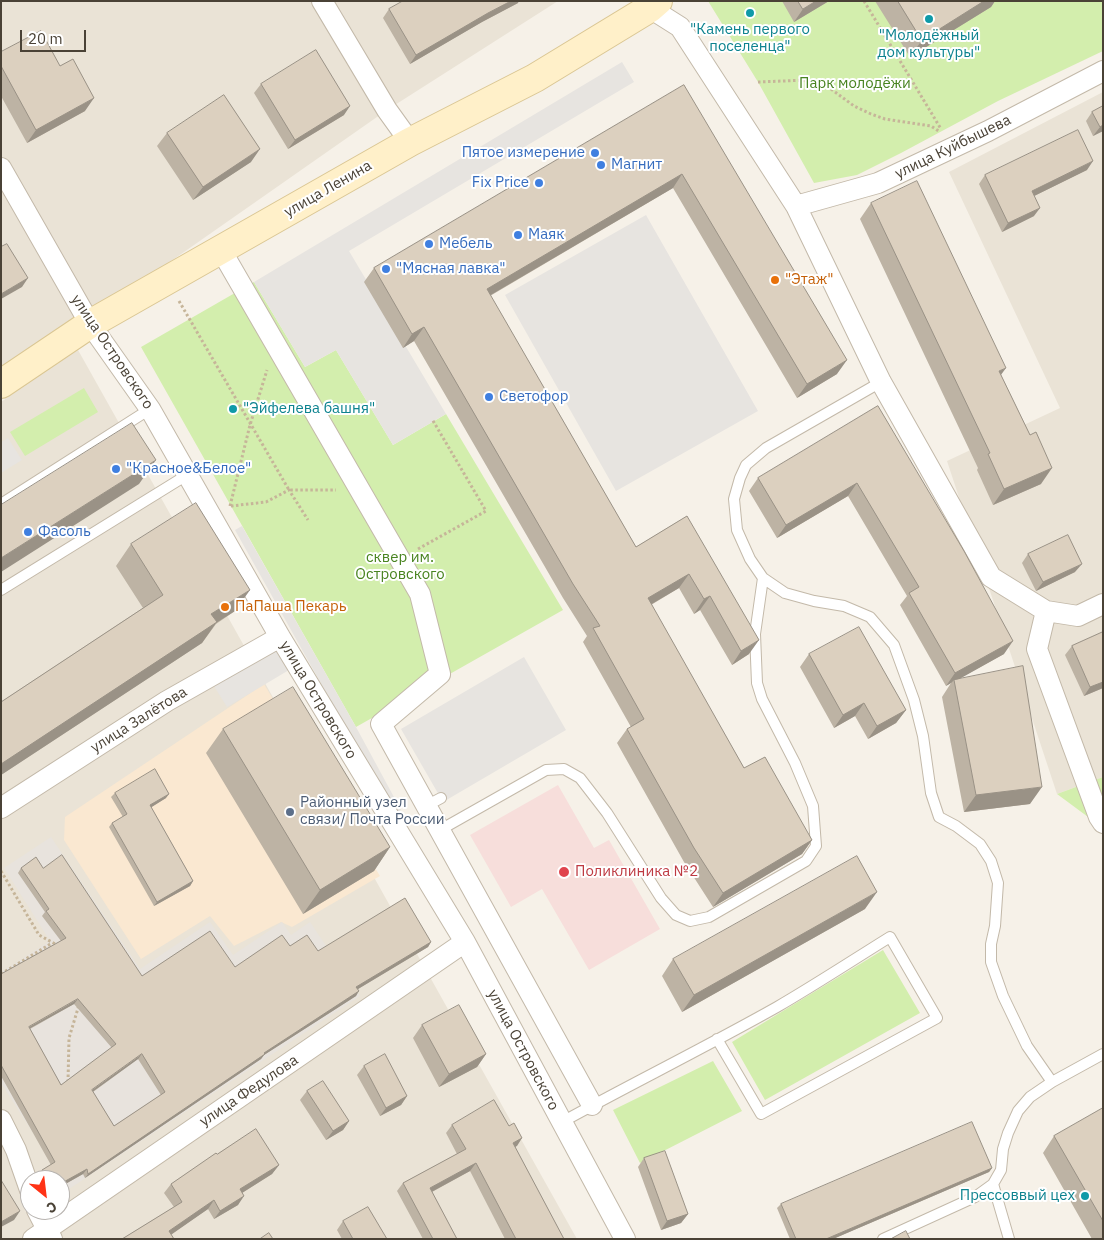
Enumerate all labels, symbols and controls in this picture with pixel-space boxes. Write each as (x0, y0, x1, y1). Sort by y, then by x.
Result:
marker: "Камень первого поселенца" (744, 7, 756, 19)
marker: "Молодёжный дом культуры" (923, 13, 935, 25)
scale bar (22, 20, 89, 52)
place label: "Камень первого поселенца" (690, 21, 810, 56)
place label: "Молодёжный дом культуры" (878, 27, 980, 62)
text: 20 m (28, 29, 63, 48)
park label: Парк молодёжи (799, 75, 911, 93)
street label: улица Куйбышева (892, 111, 1014, 183)
place label: Пятое измерение (462, 144, 585, 162)
marker: Пятое измерение (589, 147, 601, 159)
place label: Магнит (611, 156, 662, 174)
street label: улица Ленина (281, 157, 375, 221)
marker: Магнит (595, 159, 607, 171)
place label: Fix Price (472, 174, 529, 192)
marker: Fix Price (533, 177, 545, 189)
place label: Maяк (528, 226, 564, 244)
marker: Maяк (512, 229, 524, 241)
place label: Мебель (439, 235, 492, 253)
marker: Мебель (423, 238, 435, 250)
place label: "Мясная лавка" (396, 260, 505, 278)
marker: "Мясная лавка" (380, 263, 392, 275)
place label: "Этаж" (785, 271, 833, 289)
marker: "Этаж" (769, 274, 781, 286)
street label: улица Островского (67, 291, 157, 413)
place label: Светофор (499, 388, 568, 406)
marker: Светофор (483, 391, 495, 403)
place label: "Эйфелева башня" (243, 400, 375, 418)
marker: "Эйфелева башня" (227, 403, 239, 415)
place label: "Красное&Белое" (126, 460, 251, 478)
marker: "Красное&Белое" (110, 463, 122, 475)
place label: Фасоль (38, 523, 91, 541)
marker: Фасоль (22, 526, 34, 538)
park label: сквер им. Островского (355, 549, 445, 584)
place label: ПаПаша Пекарь (235, 598, 347, 616)
marker: ПаПаша Пекарь (219, 601, 231, 613)
street label: улица Островского (276, 638, 360, 762)
street label: улица Залётова (87, 683, 191, 757)
place label: Районный узел связи/ Почта России (300, 794, 445, 829)
marker: Районный узел связи/ Почта России (284, 806, 296, 818)
place label: Поликлиника №2 (575, 863, 698, 881)
marker: Поликлиника №2 (557, 865, 571, 879)
street label: улица Островского (483, 986, 563, 1114)
street label: улица Федулова (196, 1051, 302, 1131)
north arrow (20, 1170, 70, 1220)
place label: Прессоввый цех (960, 1187, 1075, 1205)
marker: Прессоввый цех (1079, 1190, 1091, 1202)
text: С (43, 1197, 60, 1217)

